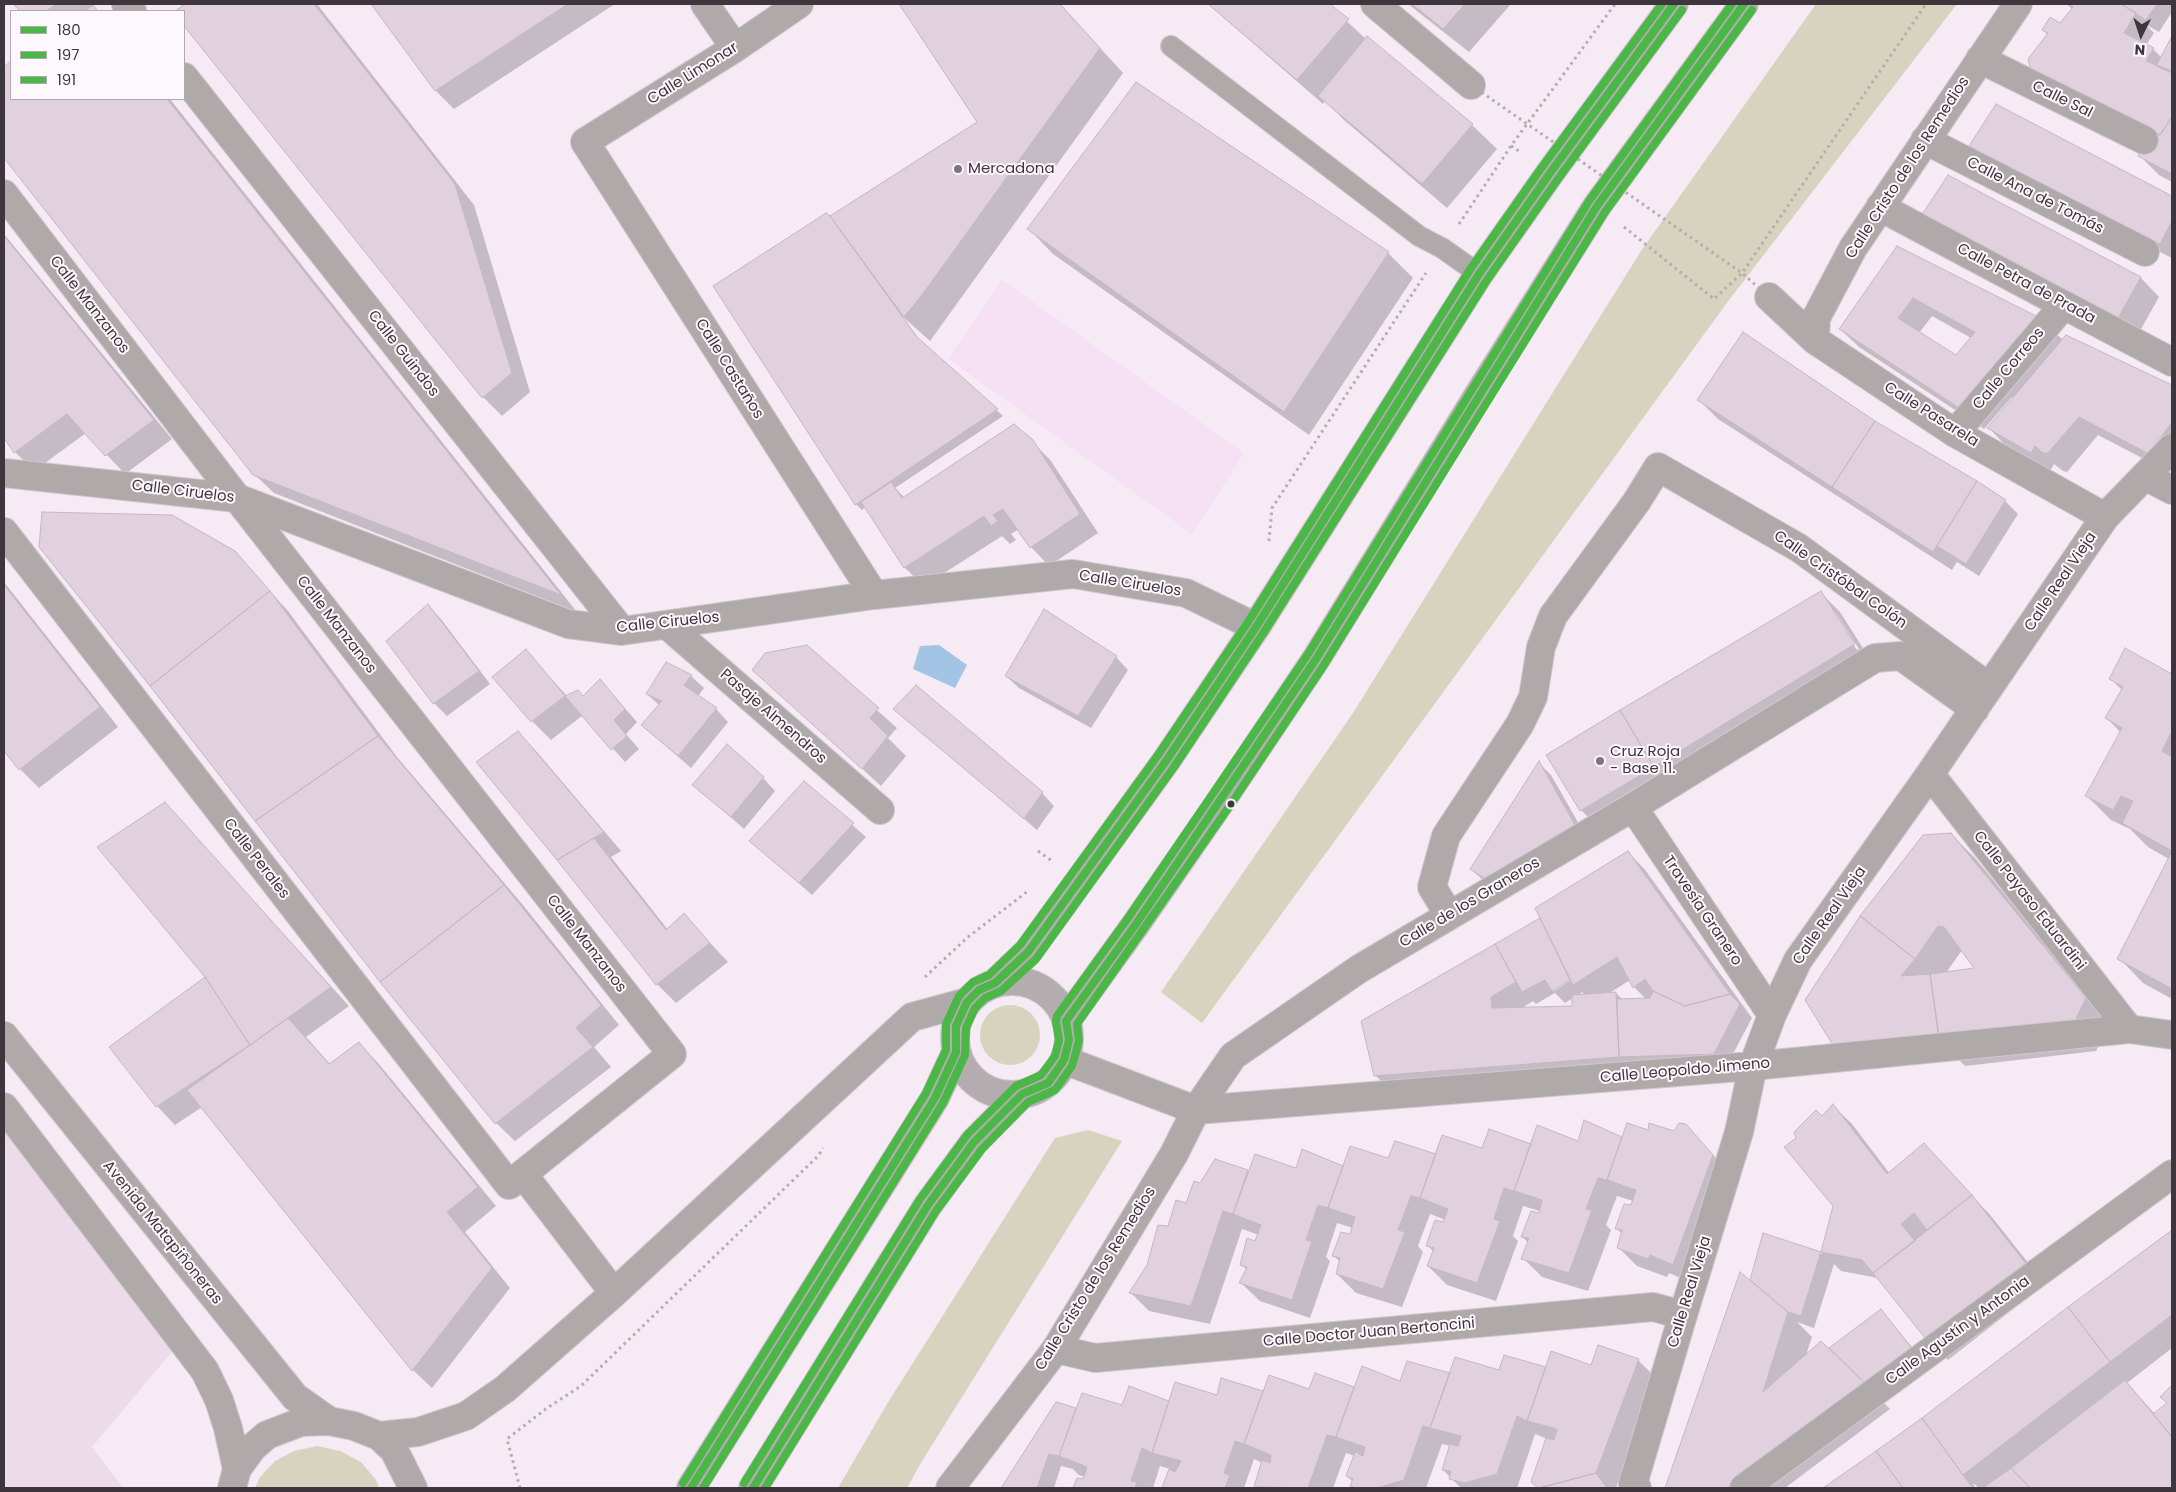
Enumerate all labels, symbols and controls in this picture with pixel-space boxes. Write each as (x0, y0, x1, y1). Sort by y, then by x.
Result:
legend (10, 10, 185, 100)
north arrow (2116, 10, 2166, 60)
text: 180 (57, 19, 81, 40)
street label: Calle Limonar (645, 39, 741, 109)
text: N (2134, 40, 2146, 60)
text: 197 (57, 44, 79, 65)
text: 191 (57, 69, 76, 90)
street label: Calle Cristo de los Remedios (1842, 74, 1974, 262)
street label: Calle Sal (2029, 78, 2095, 122)
street label: Calle Ana de Tomás (1964, 154, 2106, 238)
place label: Mercadona (968, 160, 1055, 178)
marker: Mercadona (952, 163, 964, 175)
street label: Calle Petra de Prada (1954, 240, 2098, 328)
street label: Calle Manzanos (45, 253, 133, 357)
street label: Calle Guindos (364, 307, 442, 401)
street label: Calle Castaños (691, 316, 767, 422)
street label: Calle Correos (1969, 324, 2049, 414)
street label: Calle Pasarela (1880, 379, 1982, 451)
street label: Calle Ciruelos (131, 477, 235, 507)
street label: Calle Cristóbal Colón (1770, 527, 1910, 633)
street label: Calle Real Vieja (2021, 529, 2101, 635)
street label: Calle Ciruelos (1078, 567, 1182, 601)
street label: Calle Manzanos (292, 573, 380, 677)
street label: Calle Ciruelos (616, 609, 720, 637)
street label: Pasaje Almendros (716, 666, 830, 768)
place label: Cruz Roja - Base 11. (1610, 743, 1680, 778)
marker: Cruz Roja - Base 11. (1594, 755, 1606, 767)
unlabelled marker (1226, 799, 1236, 809)
street label: Calle Perales (219, 815, 293, 903)
street label: Calle Payaso Eduardini (1969, 828, 2089, 974)
street label: Travesía Granero (1659, 853, 1745, 969)
street label: Calle de los Graneros (1397, 854, 1543, 952)
street label: Calle Real Vieja (1789, 863, 1871, 969)
street label: Calle Manzanos (542, 892, 630, 996)
street label: Calle Leopoldo Jimeno (1599, 1055, 1771, 1087)
street label: Avenida Matapiñoneras (99, 1158, 225, 1308)
street label: Calle Cristo de los Remedios (1032, 1184, 1160, 1374)
street label: Calle Real Vieja (1664, 1234, 1716, 1350)
street label: Calle Agustín y Antonia (1883, 1273, 2033, 1389)
street label: Calle Doctor Juan Bertoncini (1262, 1315, 1476, 1351)

